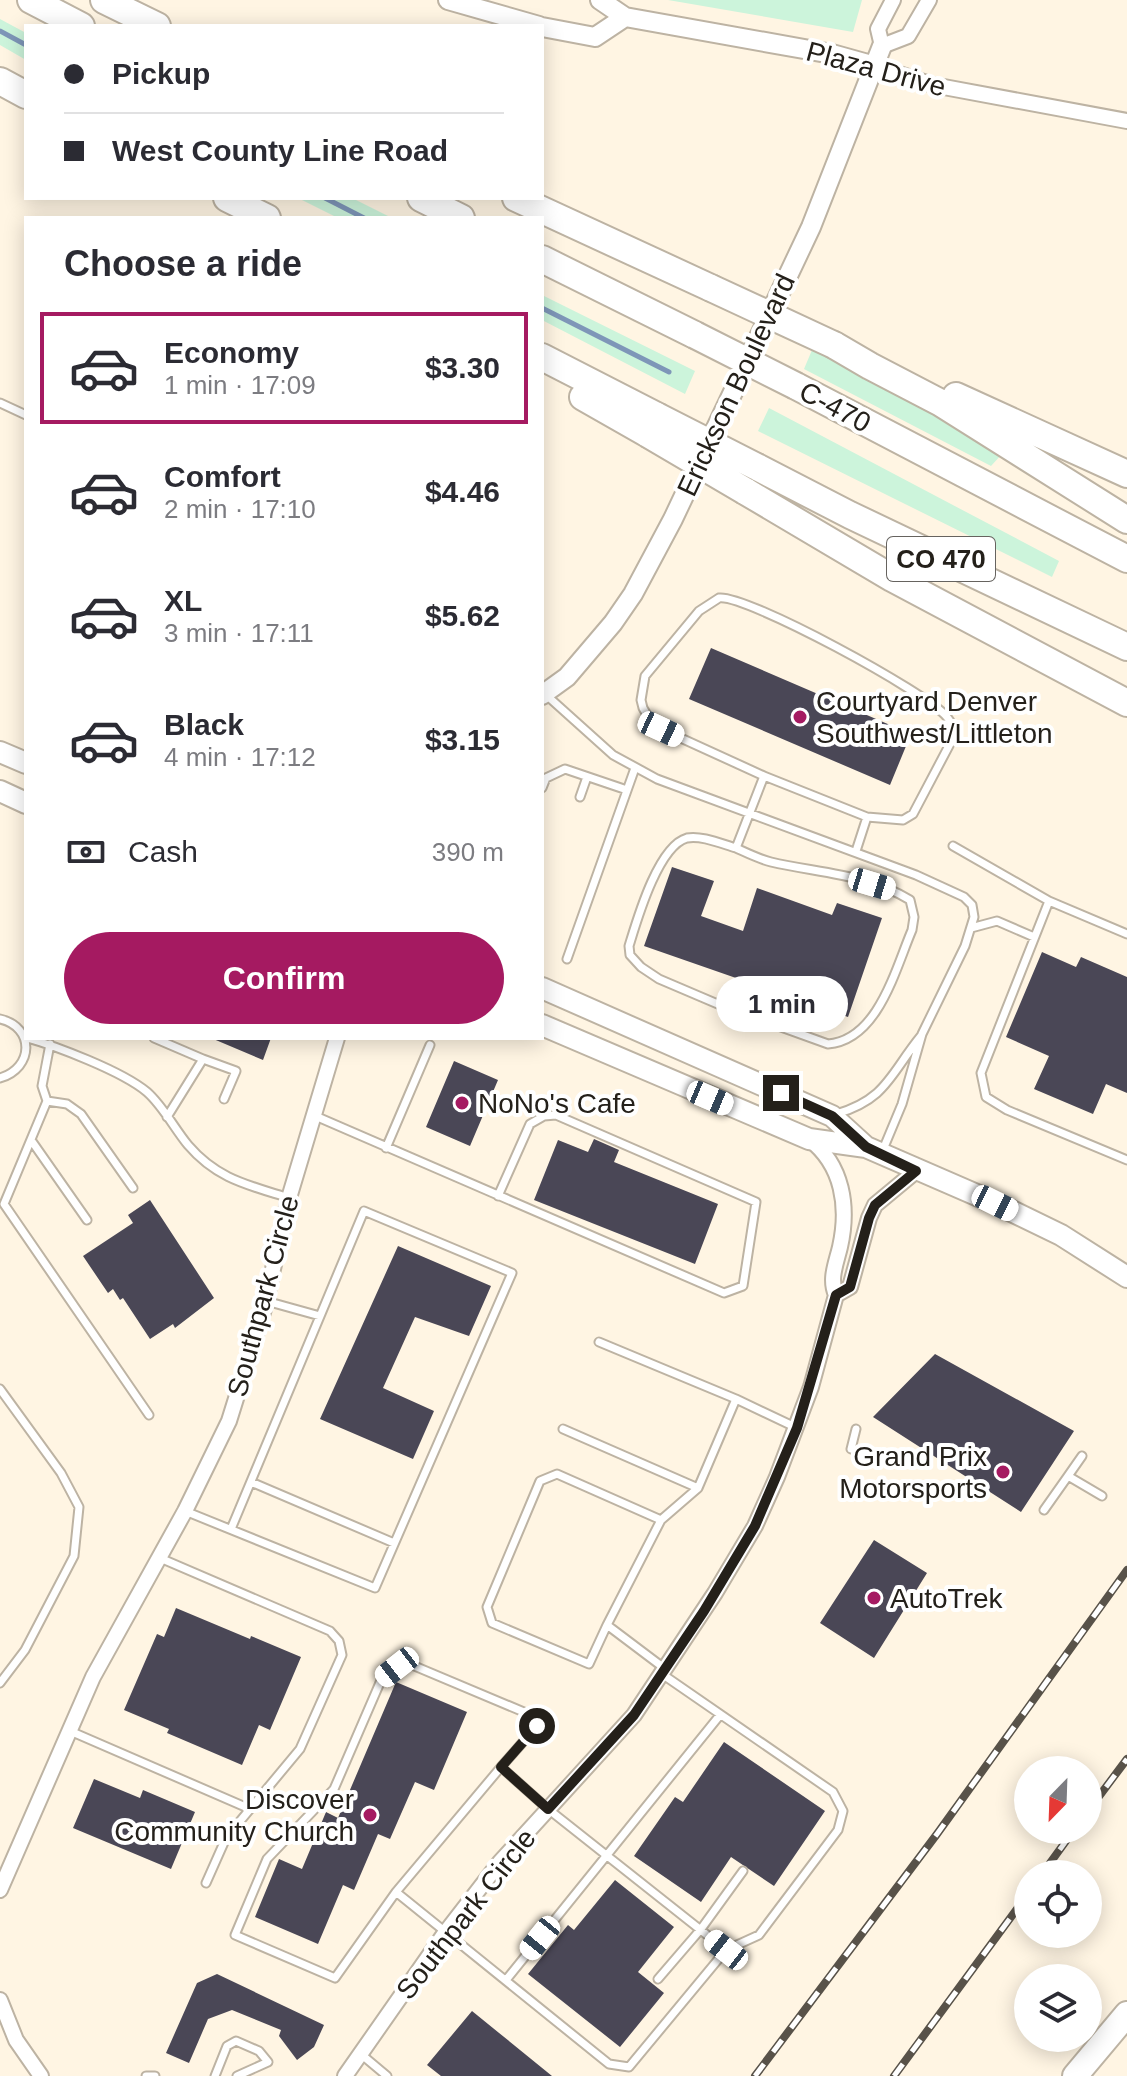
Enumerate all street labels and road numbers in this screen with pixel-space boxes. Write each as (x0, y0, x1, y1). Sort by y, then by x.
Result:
street label: Plaza Drive (803, 36, 949, 102)
street label: Erickson Boulevard (671, 269, 801, 501)
street label: C-470 (794, 375, 876, 439)
road number: CO 470 (887, 537, 995, 581)
street label: Southpark Circle (221, 1192, 305, 1400)
street label: Southpark Circle (390, 1823, 542, 2005)

